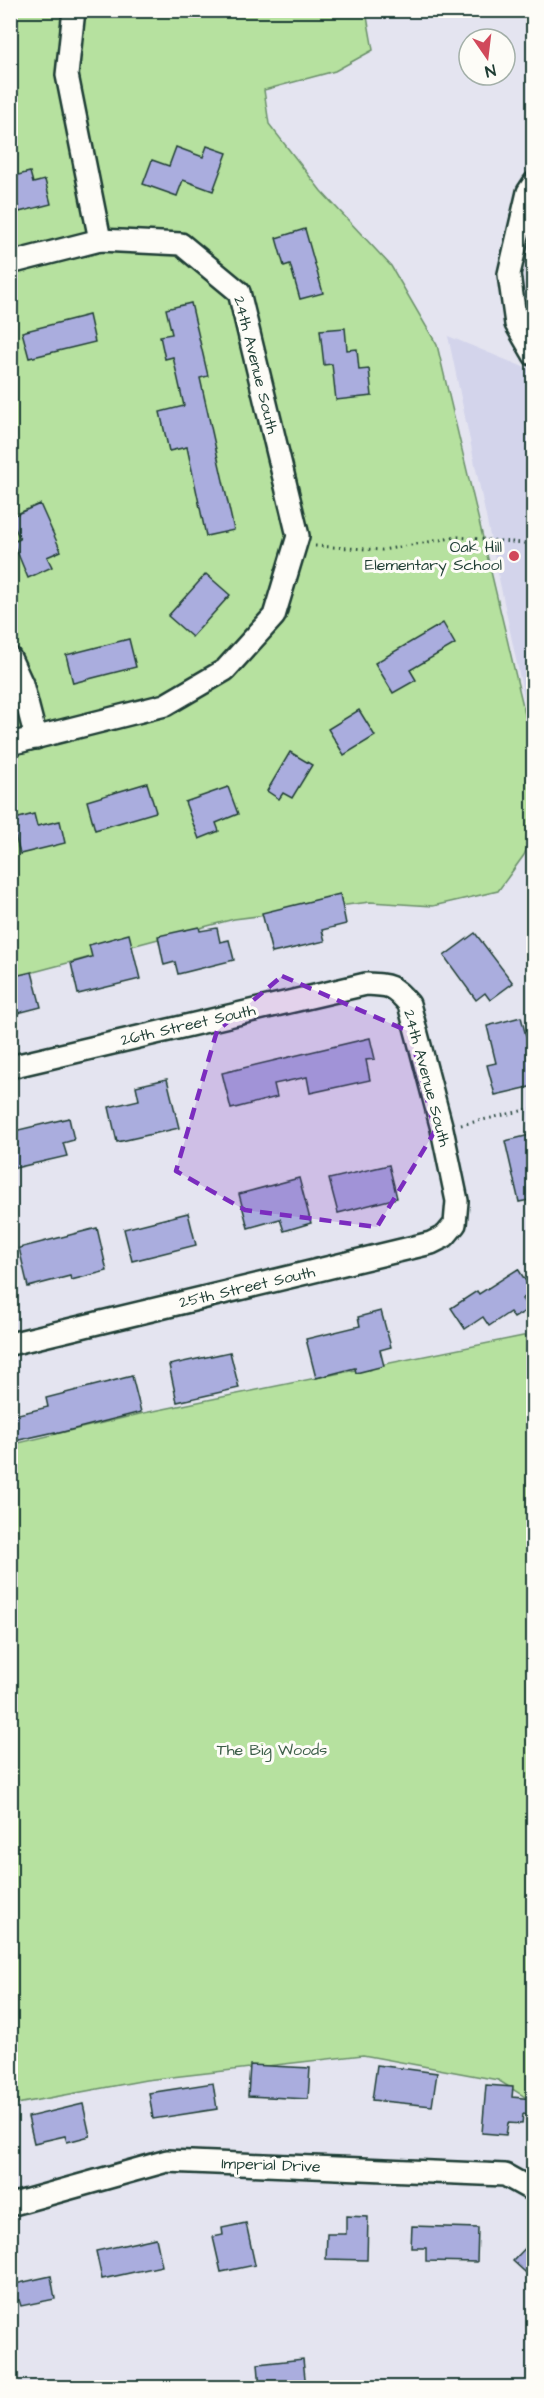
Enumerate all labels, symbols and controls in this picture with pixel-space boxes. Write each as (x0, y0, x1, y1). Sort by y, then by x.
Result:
north arrow (457, 27, 517, 87)
text: N (483, 59, 498, 82)
street label: 24th Avenue South (228, 294, 284, 436)
place label: Oak Hill Elementary School (365, 536, 502, 577)
marker: Oak Hill Elementary School (507, 549, 521, 563)
street label: 26th Street South (119, 999, 258, 1051)
street label: 24th Avenue South (398, 1007, 456, 1149)
street label: 25th Street South (177, 1261, 317, 1313)
park label: The Big Woods (217, 1739, 327, 1762)
street label: Imperial Drive (221, 2152, 321, 2178)

